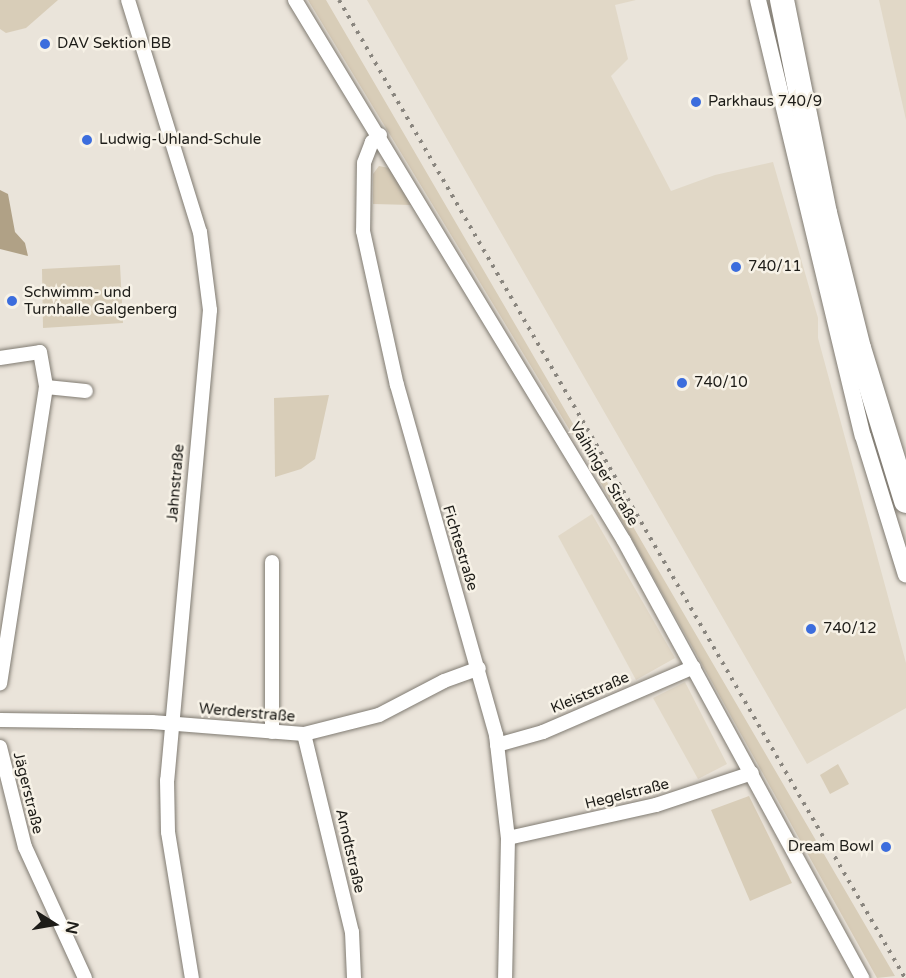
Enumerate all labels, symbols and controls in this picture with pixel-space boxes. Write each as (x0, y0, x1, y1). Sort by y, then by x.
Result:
place label: DAV Sektion BB (57, 35, 171, 53)
marker: DAV Sektion BB (38, 37, 52, 51)
place label: Parkhaus 740/9 (708, 93, 822, 111)
marker: Parkhaus 740/9 (689, 95, 703, 109)
place label: Ludwig-Uhland-Schule (99, 131, 261, 149)
marker: Ludwig-Uhland-Schule (80, 133, 94, 147)
place label: 740/11 (748, 258, 802, 276)
marker: 740/11 (729, 260, 743, 274)
place label: Schwimm- und Turnhalle Galgenberg (24, 283, 177, 318)
marker: Schwimm- und Turnhalle Galgenberg (5, 294, 19, 308)
place label: 740/10 (694, 374, 748, 392)
marker: 740/10 (675, 376, 689, 390)
street label: Vaihinger Straße (566, 419, 642, 529)
street label: Jahnstraße (164, 443, 188, 523)
street label: Fichtestraße (438, 503, 482, 593)
place label: 740/12 (823, 620, 877, 638)
marker: 740/12 (804, 622, 818, 636)
street label: Kleiststraße (548, 668, 632, 718)
street label: Werderstraße (198, 700, 296, 726)
street label: Jägerstraße (9, 750, 47, 836)
street label: Hegelstraße (583, 775, 671, 813)
street label: Arndtstraße (332, 807, 368, 895)
place label: Dream Bowl (788, 838, 874, 856)
marker: Dream Bowl (879, 840, 893, 854)
north arrow (24, 894, 84, 954)
text: N (61, 919, 83, 936)

